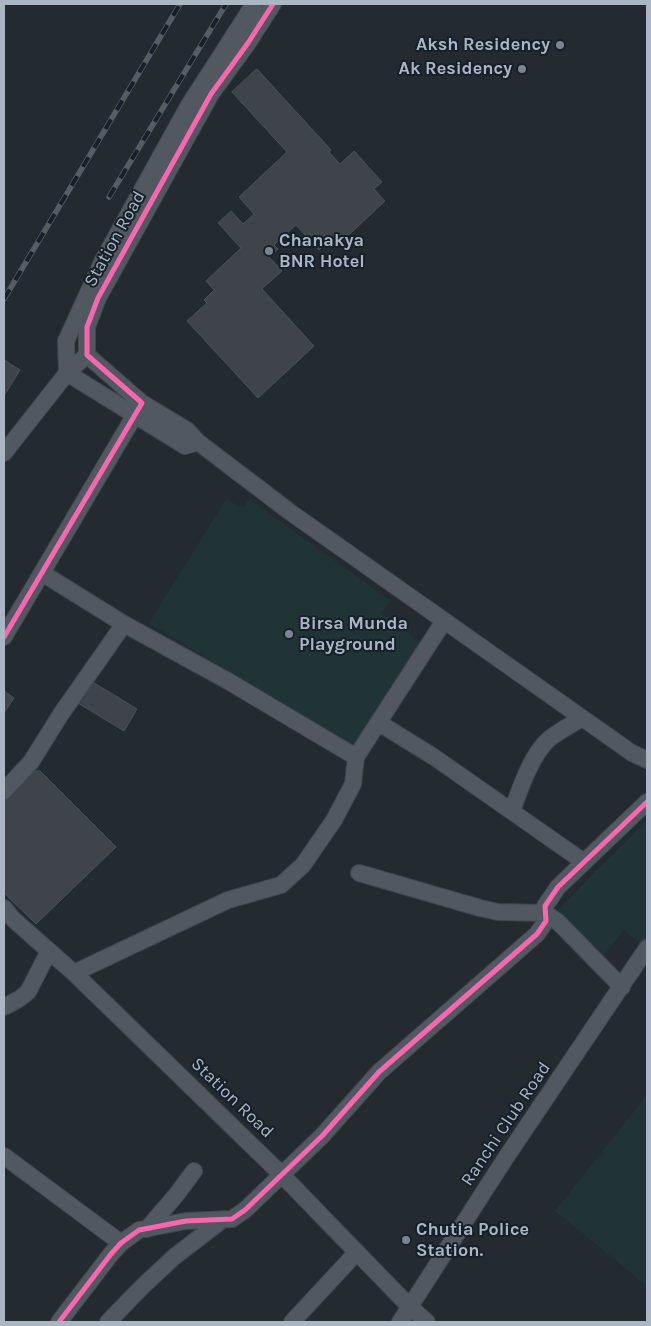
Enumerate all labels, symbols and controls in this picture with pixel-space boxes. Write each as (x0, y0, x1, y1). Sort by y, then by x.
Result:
place label: Aksh Residency (416, 34, 550, 56)
marker: Aksh Residency (554, 39, 566, 51)
place label: Ak Residency (399, 58, 512, 80)
marker: Ak Residency (516, 63, 528, 75)
street label: Station Road (80, 187, 150, 291)
place label: Chanakya BNR Hotel (279, 230, 365, 272)
marker: Chanakya BNR Hotel (263, 245, 275, 257)
place label: Birsa Munda Playground (299, 613, 408, 656)
marker: Birsa Munda Playground (283, 628, 295, 640)
street label: Station Road (186, 1053, 278, 1143)
street label: Ranchi Club Road (457, 1058, 555, 1190)
place label: Chutia Police Station. (416, 1219, 529, 1262)
marker: Chutia Police Station. (400, 1234, 412, 1246)

